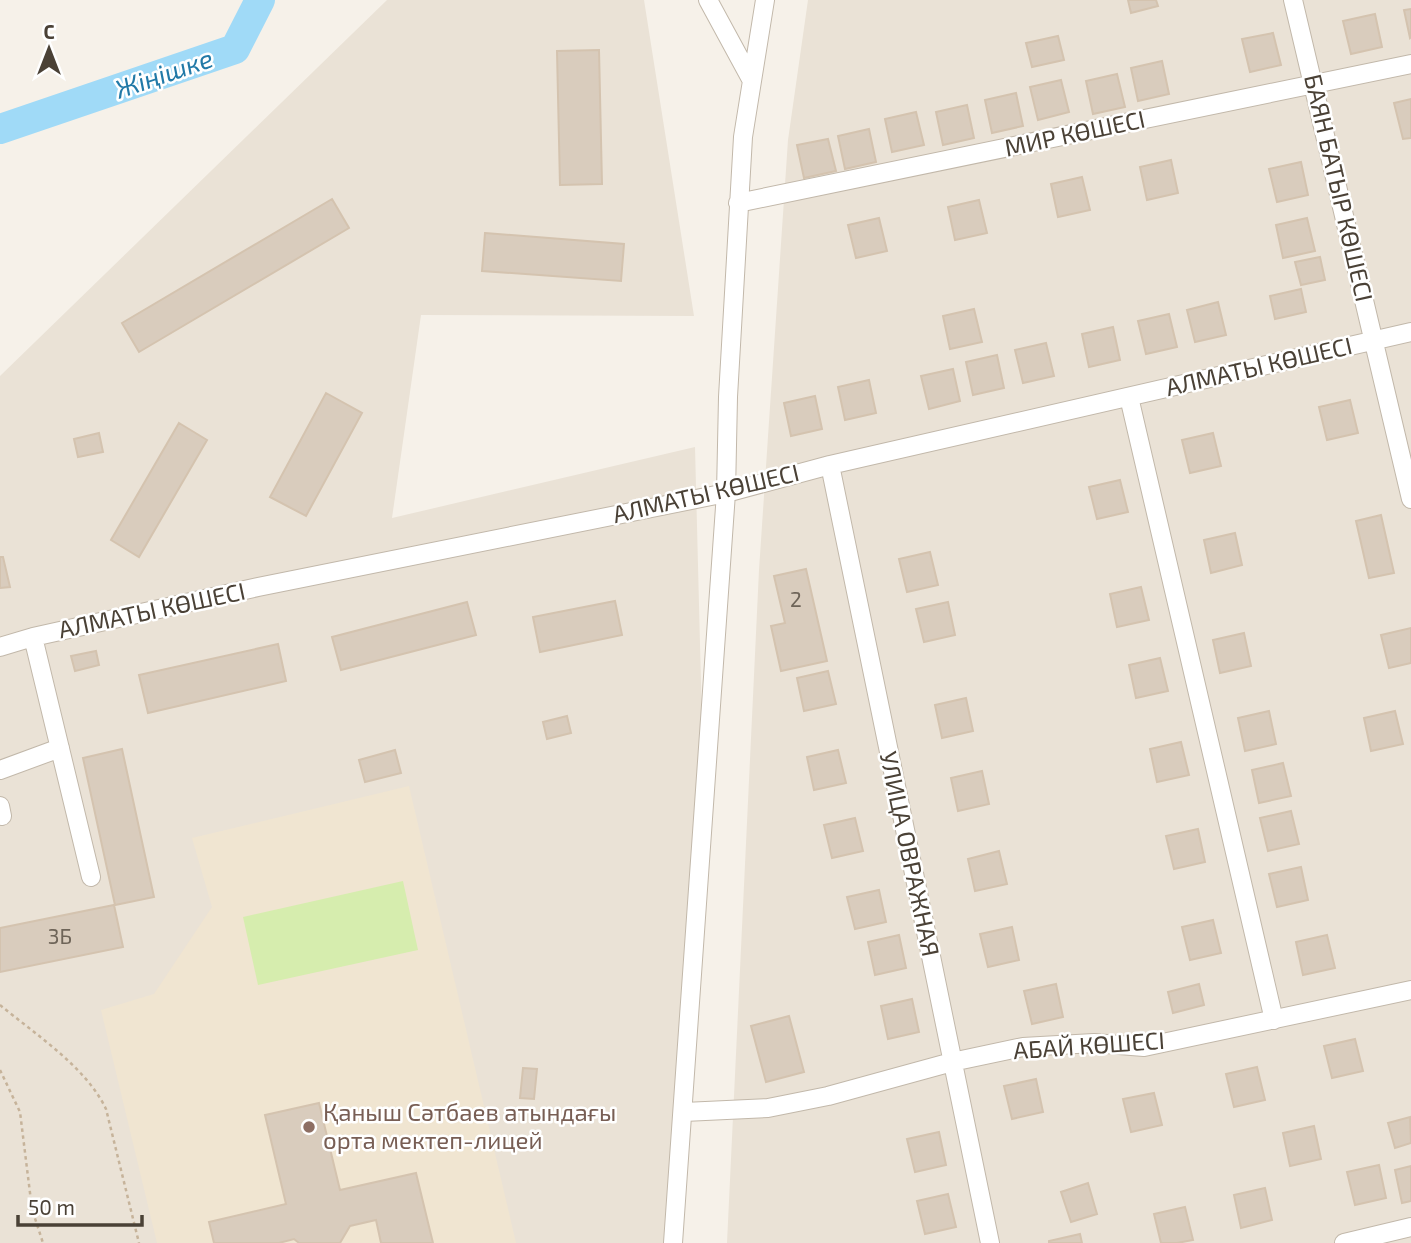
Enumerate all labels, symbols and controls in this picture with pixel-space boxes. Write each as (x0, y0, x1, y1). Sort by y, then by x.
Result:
north arrow (14, 14, 84, 84)
text: С (43, 20, 55, 43)
water label: Жіңішке (110, 41, 217, 104)
street label: БАЯН БАТЫР КӨШЕСІ (1299, 71, 1380, 304)
street label: МИР КӨШЕСІ (1002, 104, 1148, 162)
street label: АЛМАТЫ КӨШЕСІ (1163, 330, 1355, 401)
street label: АЛМАТЫ КӨШЕСІ (610, 457, 802, 528)
street label: АЛМАТЫ КӨШЕСІ (56, 576, 248, 644)
house number: 2 (790, 586, 802, 611)
street label: УЛИЦА ОВРАЖНАЯ (875, 748, 946, 959)
house number: 3Б (48, 923, 72, 948)
street label: АБАЙ КӨШЕСІ (1012, 1025, 1166, 1064)
place label: Қаныш Сәтбаев атындағы орта мектеп-лицей (323, 1097, 616, 1154)
marker: Қаныш Сәтбаев атындағы орта мектеп-лицей (301, 1119, 317, 1135)
scale bar (18, 1184, 142, 1228)
text: 50 m (28, 1194, 75, 1219)

